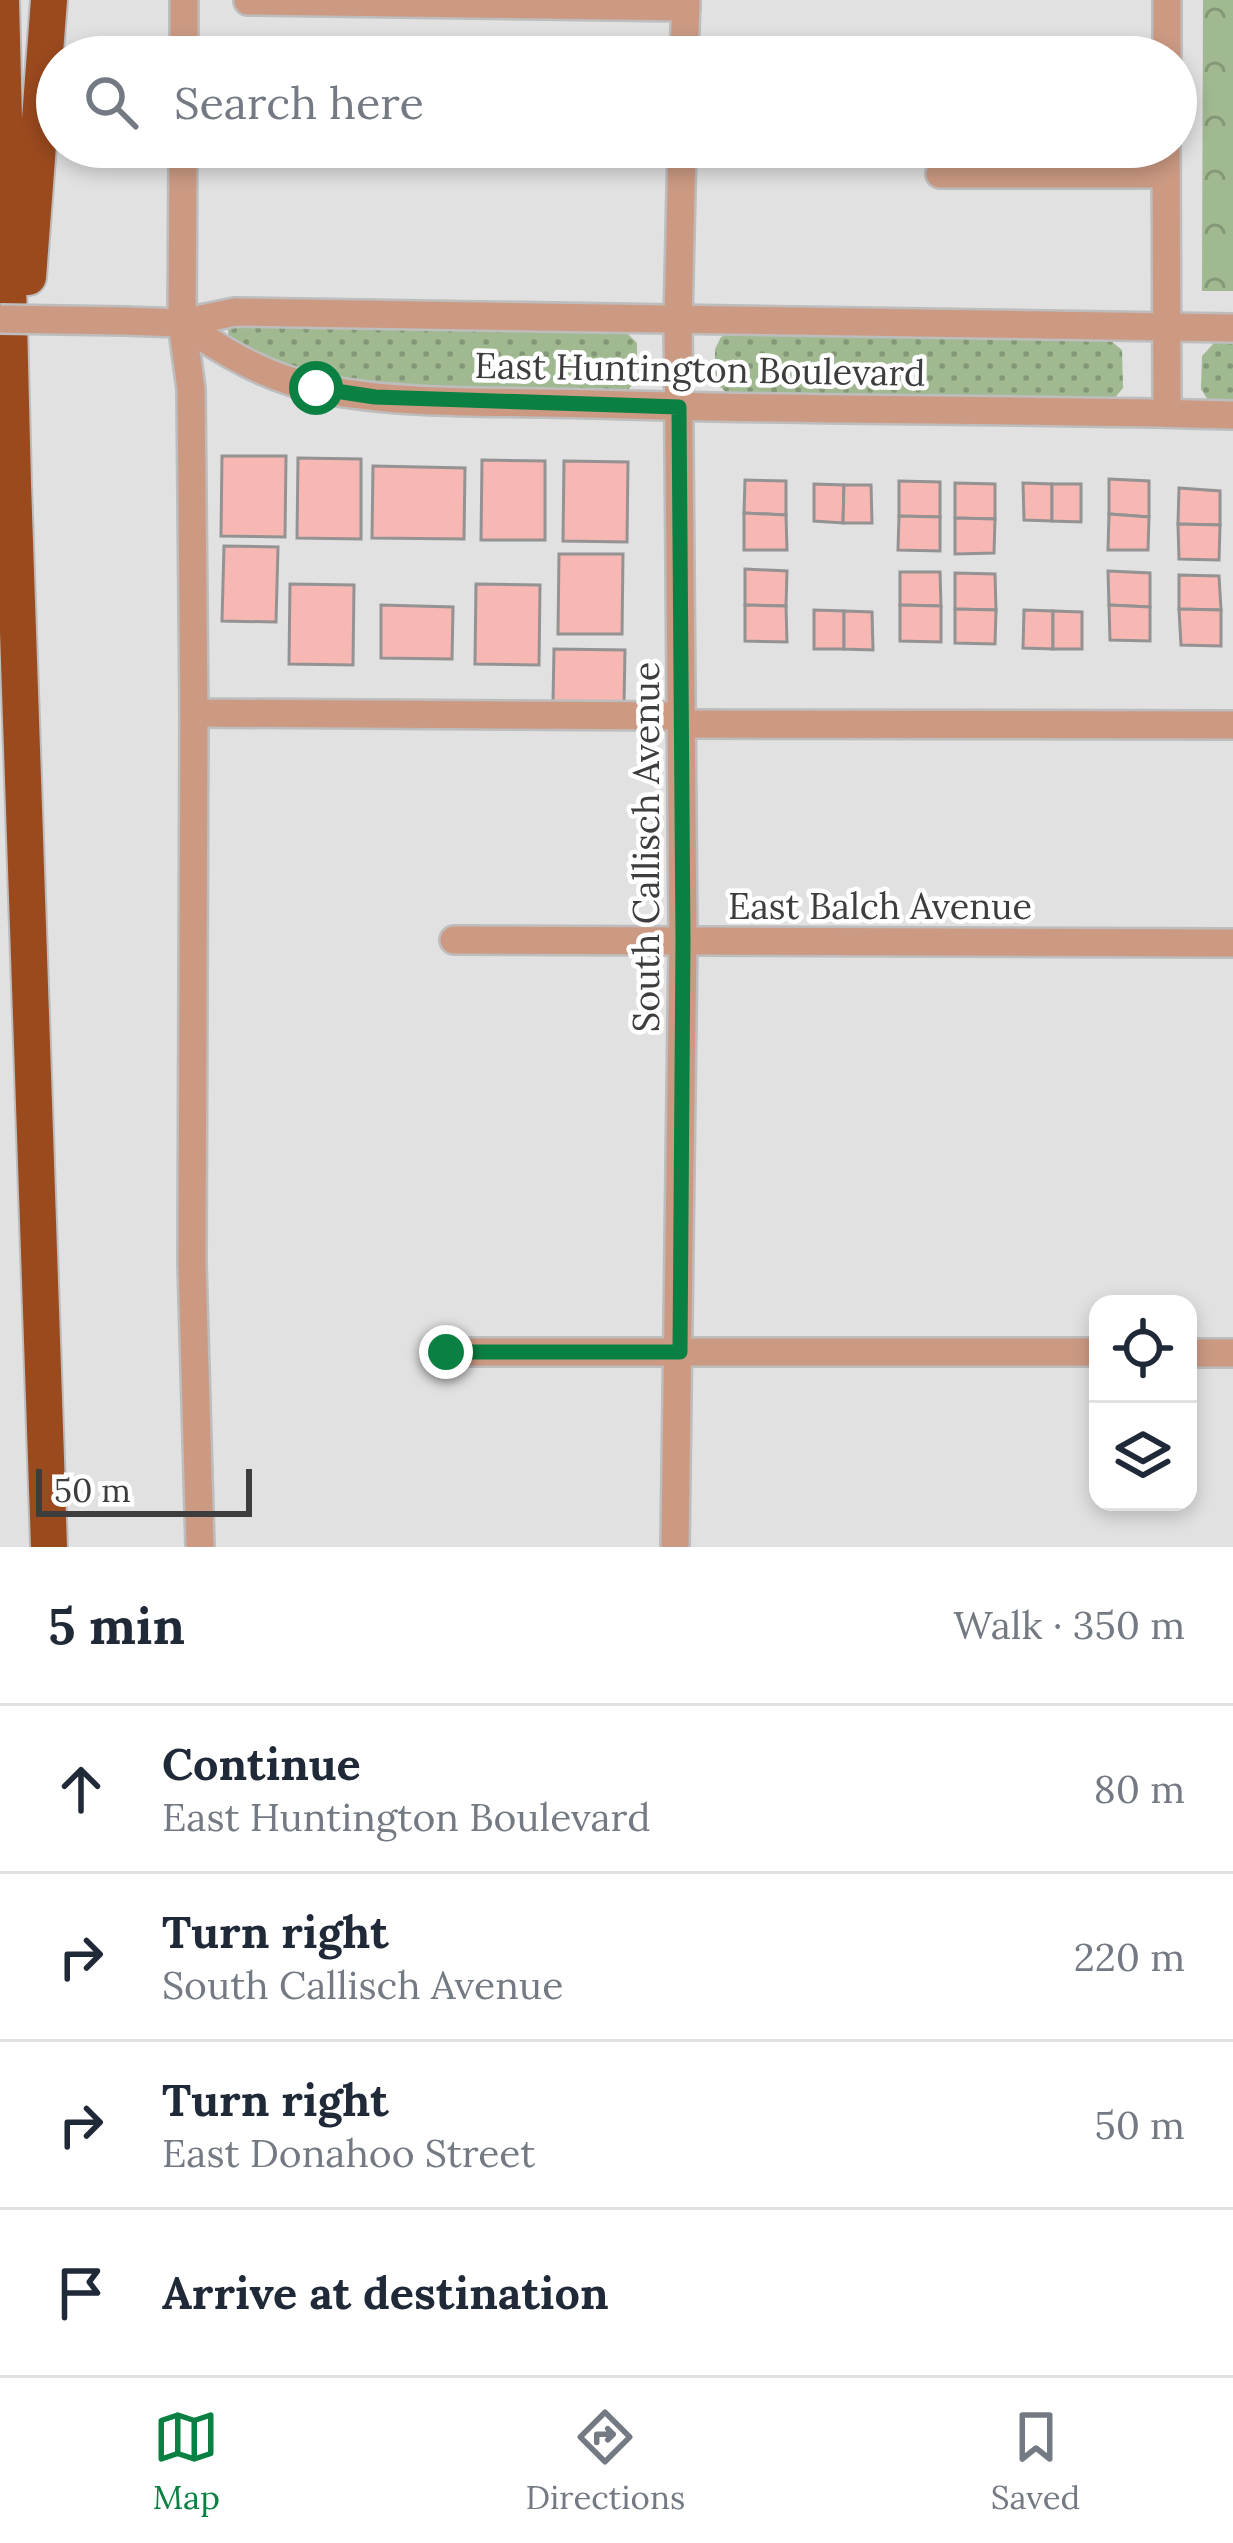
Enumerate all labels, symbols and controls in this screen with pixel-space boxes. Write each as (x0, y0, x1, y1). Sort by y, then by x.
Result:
search box (36, 36, 1197, 168)
icon: search (78, 69, 144, 135)
text: Search here (174, 74, 424, 131)
street label: East Huntington Boulevard (474, 342, 926, 396)
route start (289, 361, 343, 415)
street label: South Callisch Avenue (623, 662, 669, 1032)
street label: East Balch Avenue (728, 883, 1032, 929)
map controls (1089, 1295, 1197, 1511)
button: locate (1089, 1295, 1197, 1403)
route end (419, 1325, 473, 1379)
button: layers (1089, 1403, 1197, 1511)
scale bar (36, 1463, 252, 1516)
text: 50 m (54, 1469, 131, 1511)
text: 5 min (48, 1593, 185, 1658)
text: Walk · 350 m (953, 1600, 1185, 1650)
text: Continue (162, 1735, 361, 1792)
icon: ahead (48, 1756, 114, 1822)
text: 80 m (1094, 1764, 1185, 1814)
text: East Huntington Boulevard (162, 1792, 650, 1842)
text: Turn right (162, 1903, 389, 1960)
icon: right (48, 1924, 114, 1990)
text: 220 m (1074, 1932, 1185, 1982)
text: South Callisch Avenue (162, 1960, 563, 2010)
text: Turn right (162, 2071, 389, 2128)
icon: right (48, 2092, 114, 2158)
text: 50 m (1094, 2100, 1185, 2150)
text: East Donahoo Street (162, 2128, 535, 2178)
icon: arrive (48, 2260, 114, 2326)
text: Arrive at destination (162, 2264, 609, 2321)
tab: Map (153, 2404, 220, 2518)
tab: Directions (526, 2404, 685, 2518)
tab: Saved (991, 2404, 1080, 2518)

